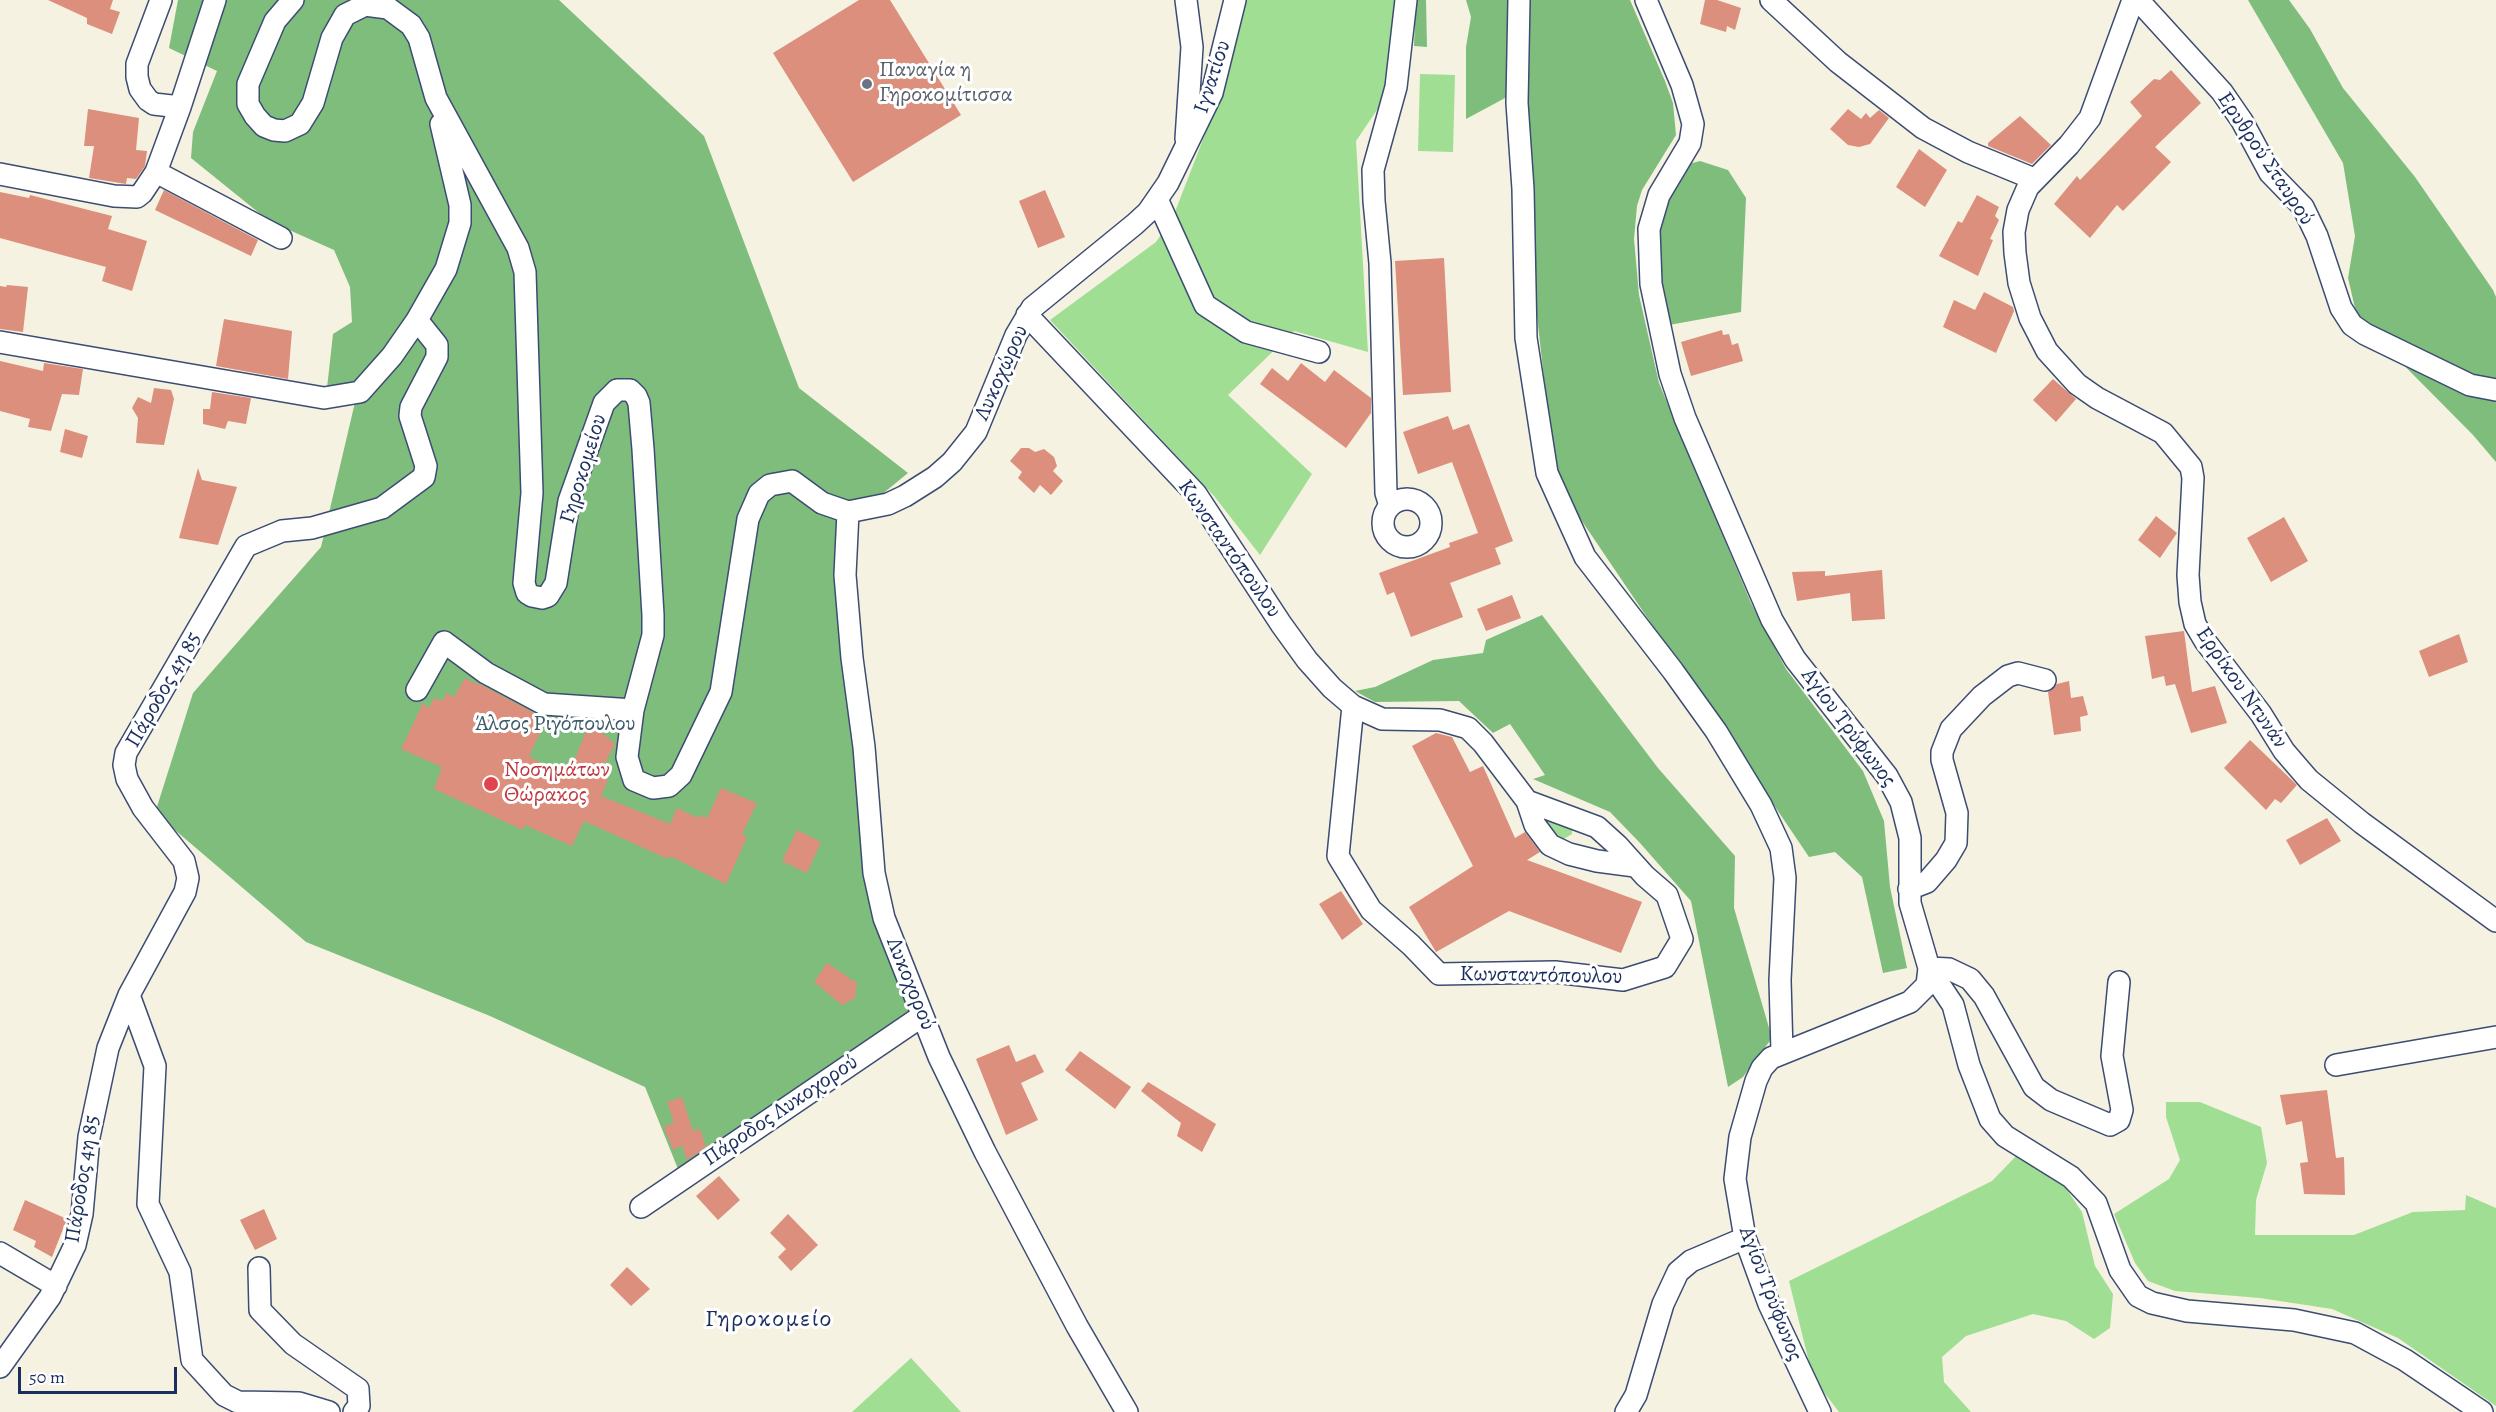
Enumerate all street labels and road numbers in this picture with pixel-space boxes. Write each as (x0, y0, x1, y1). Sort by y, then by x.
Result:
street label: Ιγνατίου (1189, 37, 1237, 117)
street label: Ερυθρού Σταυρού (2211, 87, 2319, 231)
street label: Λυκοχώρου (969, 321, 1035, 425)
street label: Γηροκομείου (555, 411, 613, 527)
street label: Κωνσταντόπουλου (1171, 475, 1287, 623)
street label: Ερρίκου Ντυνάν (2189, 622, 2293, 754)
street label: Πάροδος 4η 85 (120, 627, 208, 753)
street label: Αγίου Τρύφωνος (1795, 663, 1901, 793)
street label: Λυκοχορού (880, 934, 940, 1034)
street label: Κωνσταντόπουλου (1459, 961, 1623, 991)
street label: Πάροδος Λυκοχορού (699, 1049, 863, 1173)
street label: Πάροδος 4η 85 (60, 1113, 106, 1245)
street label: Αγίου Τρύφωνος (1732, 1223, 1808, 1365)

